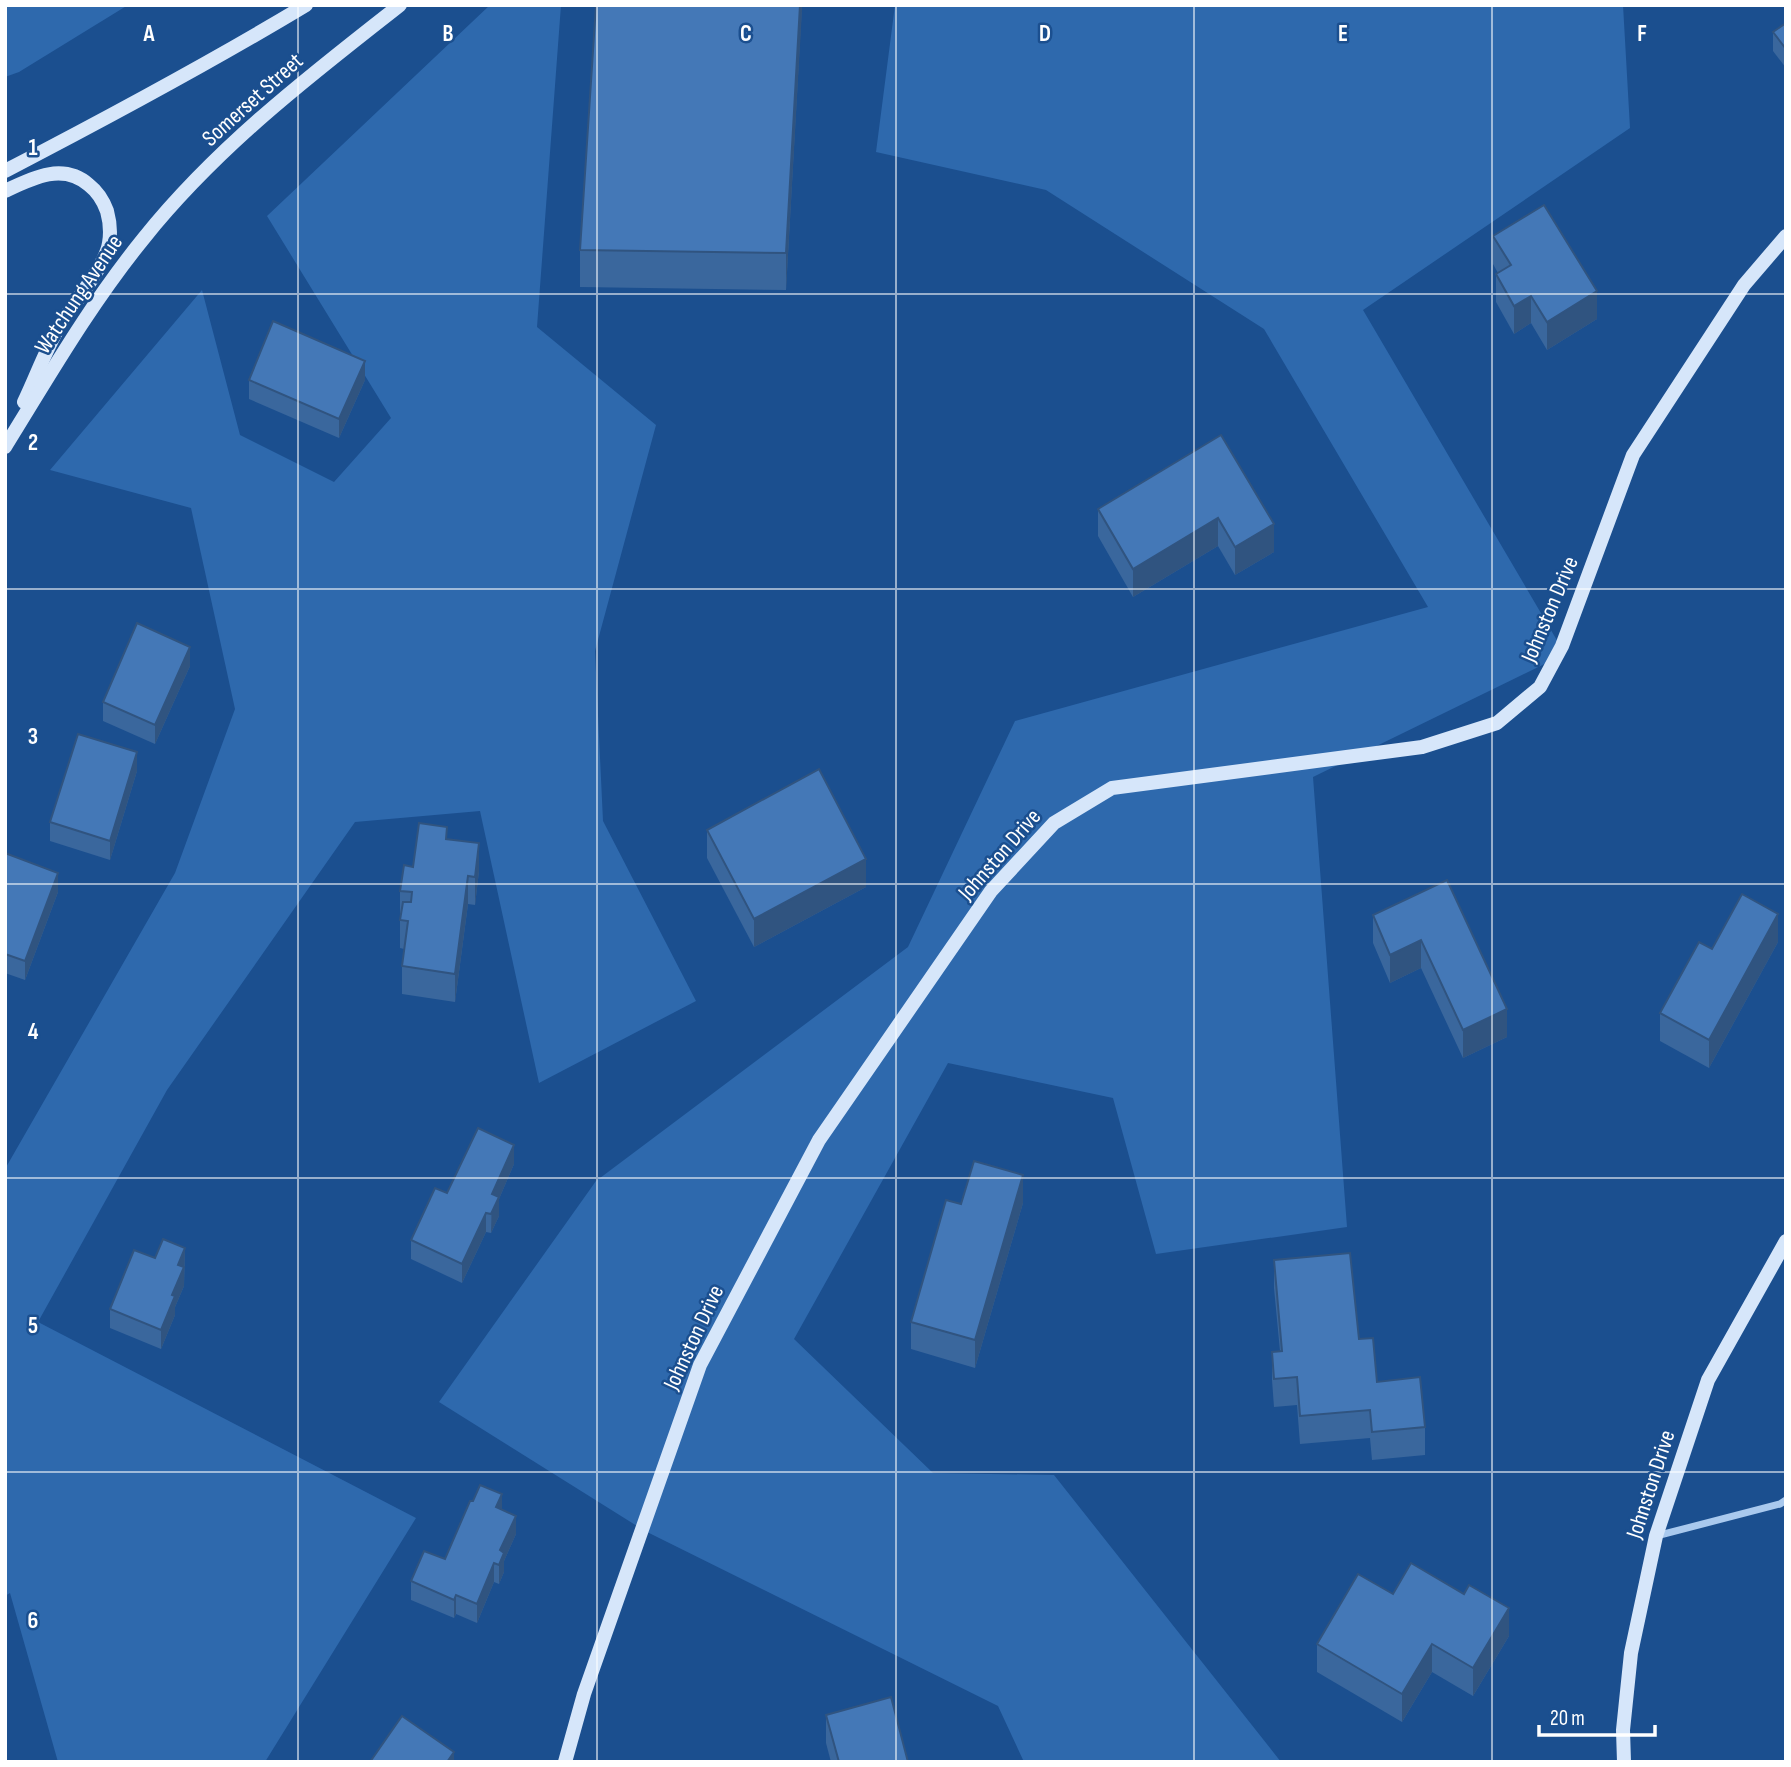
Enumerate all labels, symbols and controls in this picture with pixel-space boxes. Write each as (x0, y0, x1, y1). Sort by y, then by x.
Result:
text: A (143, 20, 156, 48)
text: B (443, 20, 454, 48)
text: C (740, 20, 752, 48)
text: D (1039, 20, 1051, 48)
text: E (1338, 20, 1348, 48)
text: F (1637, 20, 1647, 48)
street label: Somerset Street (196, 47, 309, 152)
text: 1 (28, 134, 38, 162)
street label: Watchung Avenue (29, 230, 129, 359)
text: 2 (28, 429, 38, 457)
street label: Johnston Drive (1515, 552, 1585, 667)
text: 3 (28, 723, 38, 751)
street label: Johnston Drive (952, 803, 1047, 907)
text: 4 (28, 1018, 39, 1046)
street label: Johnston Drive (657, 1281, 730, 1395)
text: 5 (28, 1312, 38, 1340)
street label: Johnston Drive (1620, 1427, 1682, 1543)
text: 6 (28, 1607, 38, 1635)
scale bar (1539, 1694, 1654, 1738)
text: 20 m (1550, 1706, 1585, 1731)

